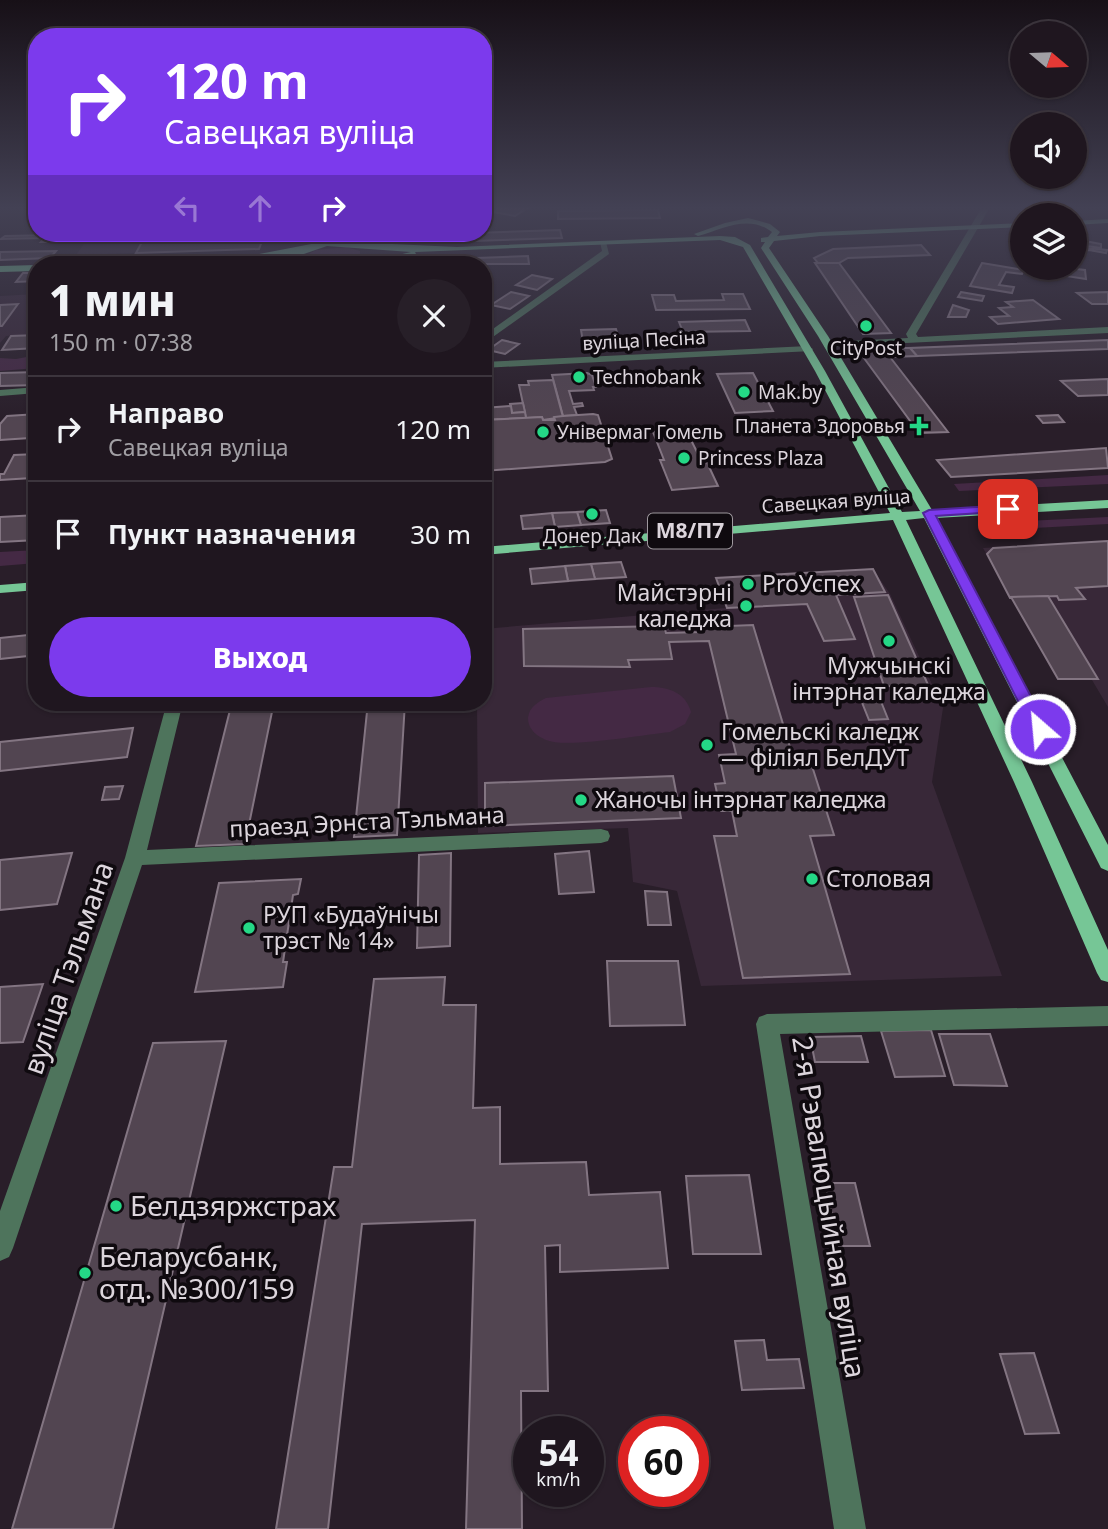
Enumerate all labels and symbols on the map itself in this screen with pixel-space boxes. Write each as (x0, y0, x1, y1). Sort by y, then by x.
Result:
north arrow (1010, 21, 1087, 98)
marker: CityPost (858, 318, 874, 334)
street label: вуліца Песіна (582, 324, 706, 356)
place label: CityPost (830, 335, 902, 361)
place label: Technobank (593, 364, 701, 390)
marker: Technobank (571, 369, 587, 385)
place label: Mak.by (758, 379, 822, 405)
marker: Mak.by (736, 384, 752, 400)
place label: Планета Здоровья (735, 413, 905, 439)
marker: Планета Здоровья (911, 418, 927, 434)
place label: Універмаг Гомель (557, 419, 723, 445)
marker: Універмаг Гомель (535, 424, 551, 440)
place label: Princess Plaza (698, 445, 824, 471)
marker: Princess Plaza (676, 450, 692, 466)
pin (978, 479, 1038, 539)
street label: Савецкая вуліца (761, 483, 911, 519)
marker: Донер Дак (584, 506, 600, 522)
road number: М8/П7 (648, 514, 732, 548)
place label: Донер Дак (543, 523, 641, 549)
place label: ProУспех (762, 567, 861, 599)
place label: Майстэрні каледжа (617, 576, 732, 634)
marker: ProУспех (740, 576, 756, 592)
marker: Майстэрні каледжа (738, 598, 754, 614)
marker: Мужчынскі інтэрнат каледжа (881, 633, 897, 649)
place label: Мужчынскі інтэрнат каледжа (792, 649, 986, 707)
position arrow (1003, 692, 1077, 766)
place label: Гомельскі каледж — філіял БелДУТ (721, 715, 920, 773)
marker: Гомельскі каледж — філіял БелДУТ (699, 737, 715, 753)
place label: Жаночы інтэрнат каледжа (595, 783, 887, 815)
marker: Жаночы інтэрнат каледжа (573, 792, 589, 808)
street label: праезд Эрнста Тэльмана (228, 798, 505, 844)
street label: вуліца Тэльмана (13, 856, 121, 1079)
place label: Столовая (826, 862, 931, 894)
marker: Столовая (804, 871, 820, 887)
place label: РУП «Будаўнічы трэст № 14» (263, 898, 439, 956)
marker: РУП «Будаўнічы трэст № 14» (241, 920, 257, 936)
street label: 2-я Рэвалюцыйная вуліца (784, 1033, 876, 1381)
place label: Белдзяржстрах (130, 1186, 337, 1224)
marker: Белдзяржстрах (108, 1198, 124, 1214)
place label: Беларусбанк, отд. №300/159 (99, 1237, 295, 1307)
marker: Беларусбанк, отд. №300/159 (77, 1265, 93, 1281)
speed limit sign: 60 (618, 1416, 709, 1507)

